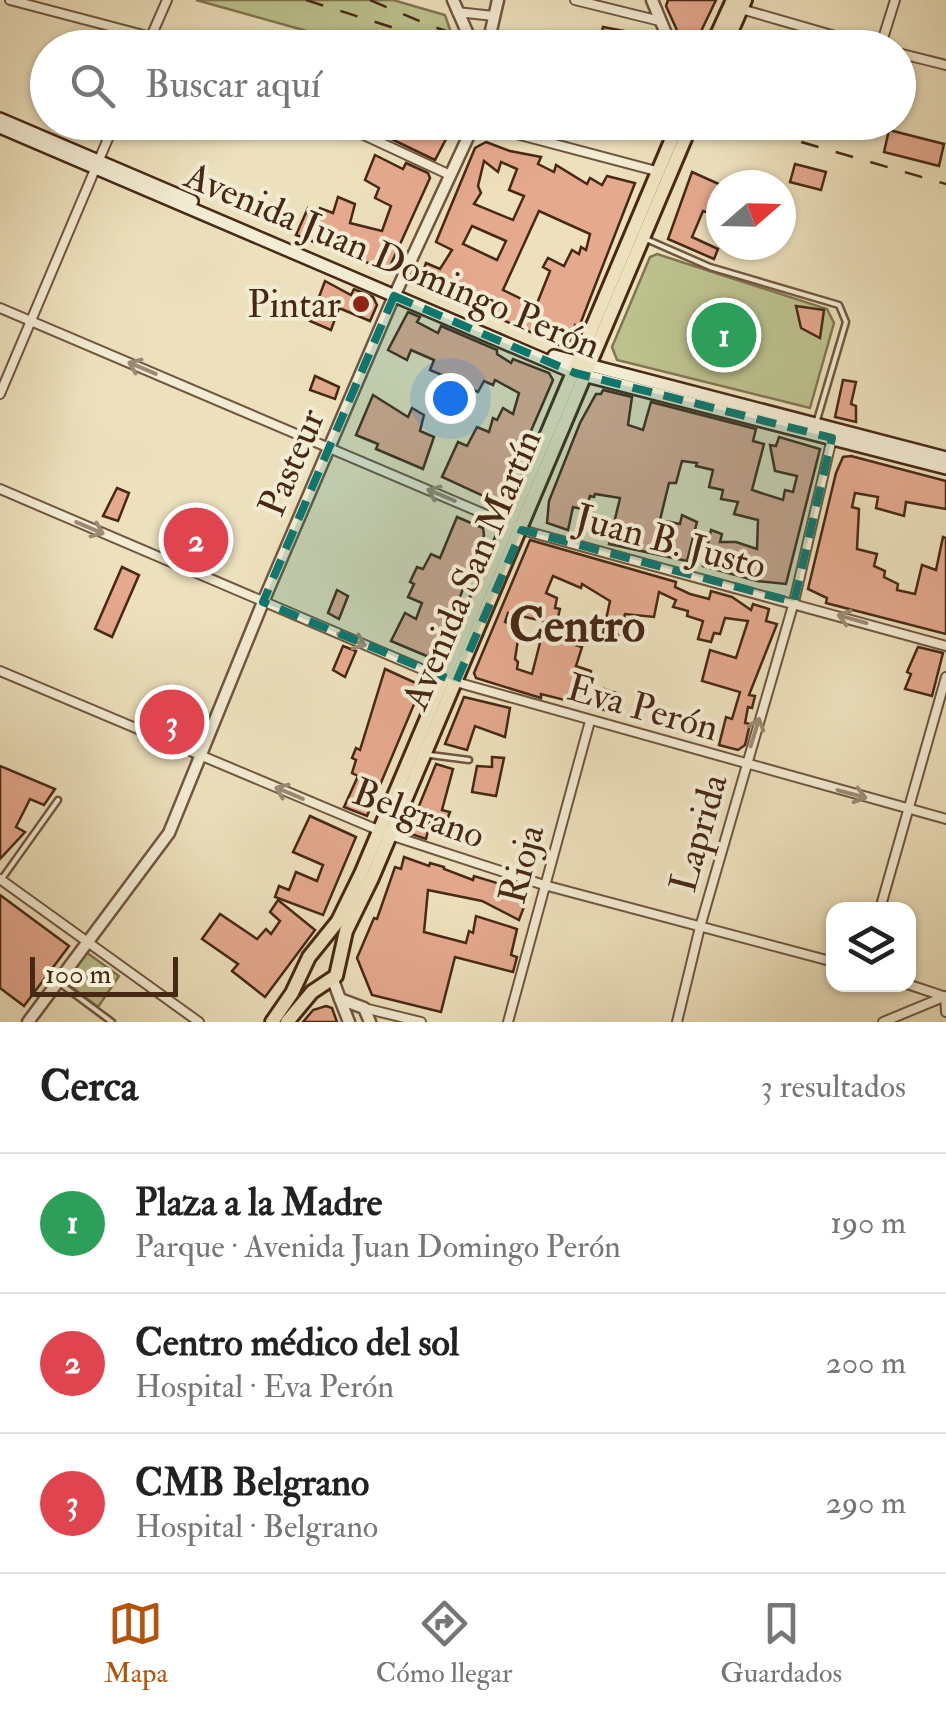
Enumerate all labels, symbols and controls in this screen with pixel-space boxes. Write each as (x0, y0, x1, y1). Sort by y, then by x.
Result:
search box (30, 30, 916, 140)
icon: search (65, 58, 120, 113)
text: Buscar aquí (145, 61, 321, 109)
street label: Avenida Juan Domingo Perón (177, 151, 608, 370)
north arrow (706, 170, 796, 260)
place label: Pintar (247, 281, 341, 329)
marker: Pintar (350, 293, 372, 315)
pin: 1 (692, 298, 756, 372)
one-way arrow (127, 358, 158, 376)
your location (425, 373, 476, 424)
street label: Pasteur (248, 401, 336, 523)
street label: Avenida San Martín (391, 422, 553, 718)
one-way arrow (426, 485, 457, 503)
street label: Juan B. Justo (569, 493, 771, 590)
pin: 2 (164, 502, 228, 578)
one-way arrow (74, 520, 104, 538)
district label: Centro (509, 596, 645, 656)
one-way arrow (837, 609, 869, 627)
one-way arrow (337, 632, 367, 650)
street label: Eva Perón (561, 663, 724, 752)
pin: 3 (140, 684, 204, 760)
one-way arrow (747, 717, 765, 749)
street label: Belgrano (346, 768, 491, 860)
street label: Laprida (659, 768, 739, 898)
one-way arrow (274, 782, 305, 800)
one-way arrow (836, 786, 867, 804)
street label: Rioja (488, 819, 556, 909)
map controls (826, 902, 916, 992)
button: layers (826, 902, 916, 992)
scale bar (30, 952, 178, 996)
text: 100 m (45, 957, 111, 992)
text: Cerca (40, 1061, 138, 1113)
text: 3 resultados (761, 1067, 906, 1107)
text: Plaza a la Madre (135, 1179, 382, 1227)
text: 1 (67, 1203, 78, 1243)
text: 190 m (830, 1203, 906, 1243)
text: Parque · Avenida Juan Domingo Perón (135, 1227, 621, 1267)
text: Centro médico del sol (135, 1319, 459, 1367)
text: 2 (64, 1343, 81, 1383)
text: 200 m (825, 1343, 906, 1383)
text: Hospital · Eva Perón (135, 1367, 394, 1407)
text: CMB Belgrano (135, 1459, 369, 1507)
text: 3 (66, 1483, 79, 1523)
text: 290 m (825, 1483, 906, 1523)
text: Hospital · Belgrano (135, 1507, 378, 1547)
tab: Mapa (104, 1596, 168, 1691)
tab: Cómo llegar (376, 1596, 512, 1691)
tab: Guardados (720, 1596, 842, 1691)

